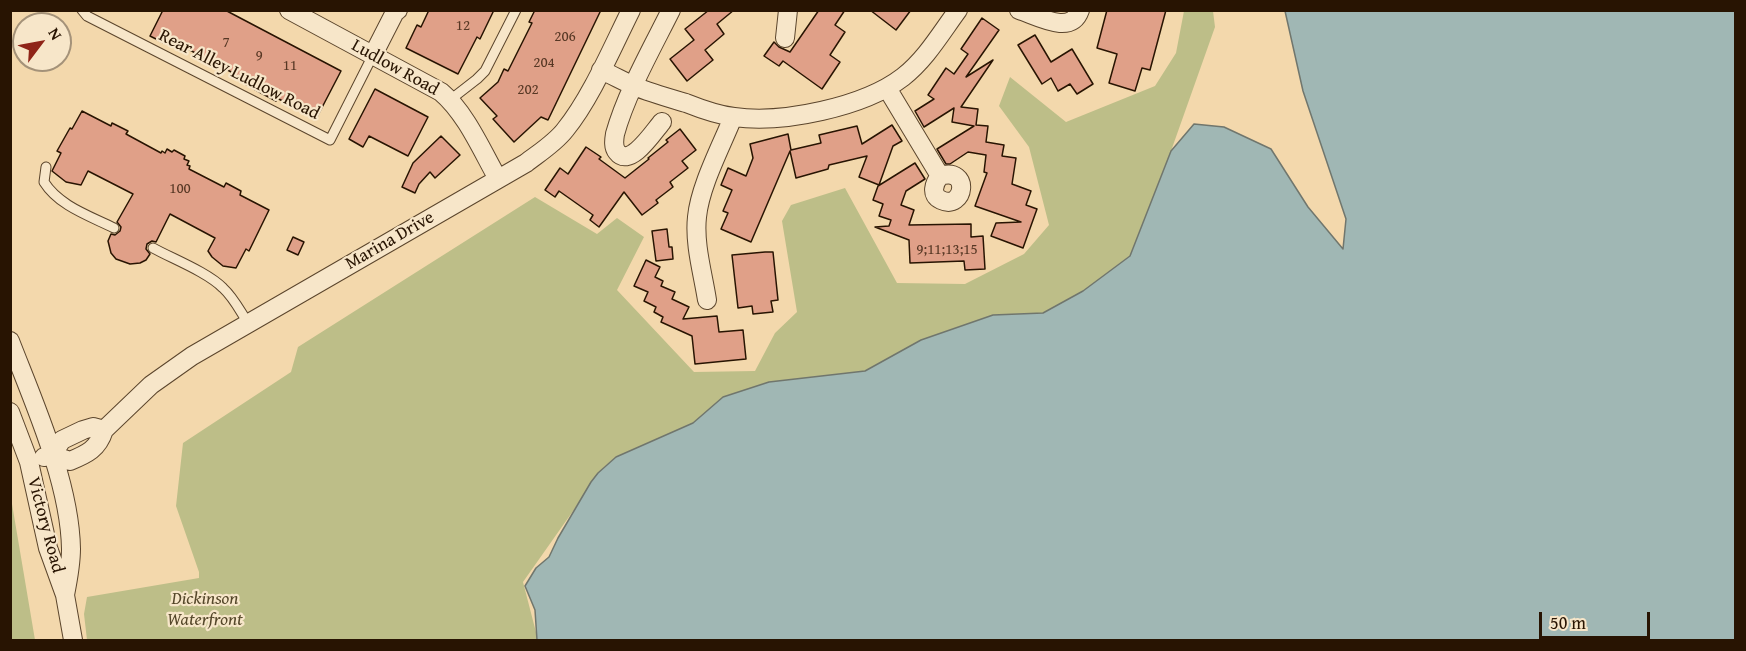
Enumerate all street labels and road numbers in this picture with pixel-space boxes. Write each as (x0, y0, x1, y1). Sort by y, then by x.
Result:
street label: Rear Alley Ludlow Road (155, 25, 323, 125)
street label: Ludlow Road (348, 35, 442, 101)
street label: Marina Drive (342, 207, 438, 275)
street label: Victory Road (22, 475, 68, 575)

